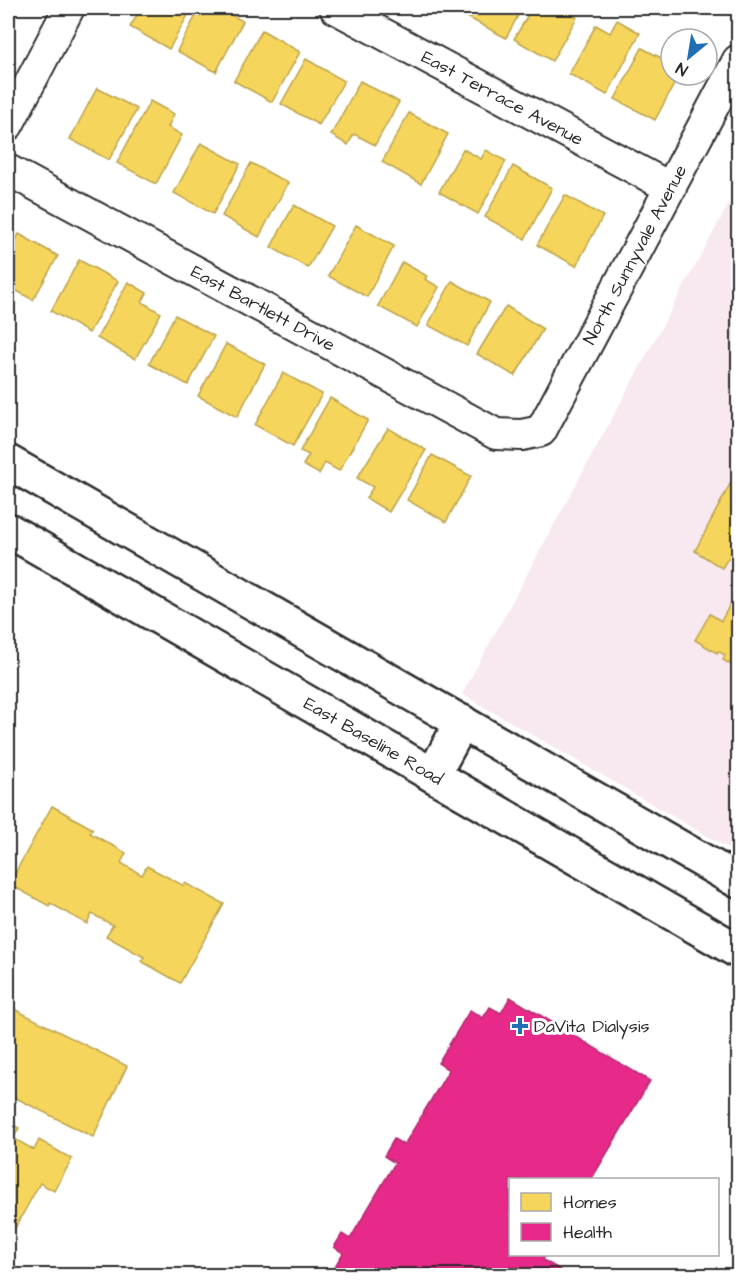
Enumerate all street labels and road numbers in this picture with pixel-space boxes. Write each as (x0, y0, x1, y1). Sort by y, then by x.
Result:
street label: East Terrace Avenue (417, 45, 588, 152)
street label: North Sunnyvale Avenue (577, 160, 693, 349)
street label: East Bartlett Drive (186, 259, 340, 358)
street label: East Baseline Road (299, 691, 448, 791)

